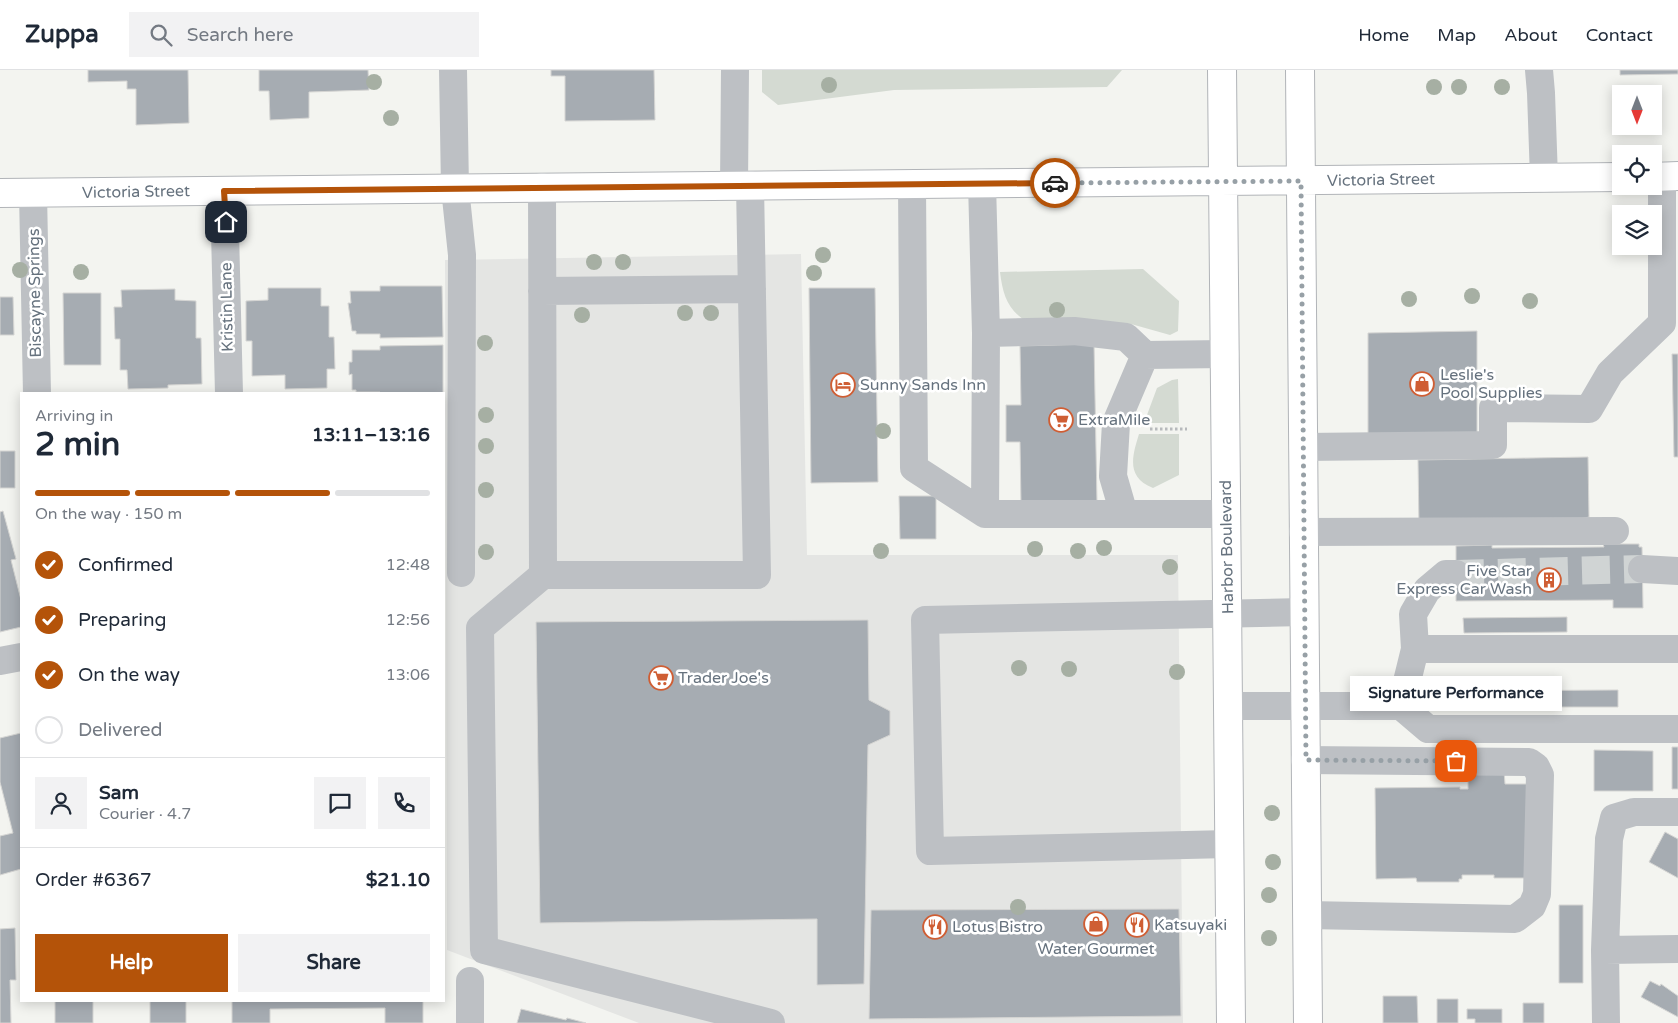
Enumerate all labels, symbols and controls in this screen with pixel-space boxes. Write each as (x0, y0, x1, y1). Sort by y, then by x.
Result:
search box (129, 12, 479, 57)
text: Zuppa (25, 20, 99, 49)
icon: search (147, 21, 175, 49)
text: Search here (187, 24, 294, 46)
text: Home (1358, 24, 1409, 46)
text: Map (1437, 24, 1476, 46)
text: About (1504, 24, 1558, 46)
text: Contact (1586, 24, 1653, 46)
north arrow (1612, 85, 1662, 135)
map controls (1612, 85, 1662, 255)
button: locate (1612, 145, 1662, 195)
courier (1030, 158, 1080, 208)
icon: car (1041, 169, 1069, 197)
street label: Victoria Street (1327, 169, 1435, 191)
street label: Victoria Street (82, 181, 190, 203)
pin (205, 201, 247, 243)
button: layers (1612, 205, 1662, 255)
icon: home (212, 208, 240, 236)
street label: Biscayne Springs (24, 228, 46, 358)
street label: Kristin Lane (216, 262, 238, 352)
place label: Leslie's Pool Supplies (1440, 365, 1542, 403)
shop icon: Leslie's Pool Supplies (1409, 371, 1435, 397)
hotel icon: Sunny Sands Inn (830, 372, 856, 398)
place label: Sunny Sands Inn (860, 375, 986, 395)
text: Arriving in (35, 406, 113, 426)
supermarket icon: ExtraMile (1048, 407, 1074, 433)
place label: ExtraMile (1078, 410, 1150, 430)
text: 13:11–13:16 (312, 424, 430, 446)
text: 2 min (35, 426, 120, 464)
street label: Harbor Boulevard (1216, 480, 1238, 614)
text: On the way · 150 m (35, 504, 182, 524)
icon: check (35, 551, 63, 579)
text: Confirmed (78, 554, 173, 576)
text: 12:48 (386, 555, 430, 575)
place label: Five Star Express Car Wash (1396, 561, 1533, 599)
building icon: Five Star Express Car Wash (1536, 567, 1562, 593)
icon: check (35, 606, 63, 634)
text: Preparing (78, 609, 167, 631)
text: 12:56 (386, 610, 430, 630)
icon: check (35, 661, 63, 689)
text: On the way (78, 664, 180, 686)
text: 13:06 (386, 665, 430, 685)
supermarket icon: Trader Joe's (648, 665, 674, 691)
place label: Trader Joe's (678, 668, 769, 688)
callout: Signature Performance (1350, 676, 1562, 711)
text: Signature Performance (1368, 683, 1544, 703)
text: Delivered (78, 719, 163, 741)
pin (1435, 740, 1477, 782)
icon: bag (1442, 747, 1470, 775)
button: person (35, 777, 87, 829)
button: chat (314, 777, 366, 829)
button: phone (378, 777, 430, 829)
text: Sam (99, 782, 139, 804)
text: Courier · 4.7 (99, 804, 191, 824)
text: Order #6367 (35, 869, 152, 891)
text: $21.10 (366, 869, 430, 891)
shop icon: Water Gourmet (1083, 911, 1109, 937)
restaurant icon: Katsuyaki (1124, 912, 1150, 938)
restaurant icon: Lotus Bistro (922, 914, 948, 940)
place label: Katsuyaki (1154, 915, 1227, 935)
place label: Lotus Bistro (952, 917, 1043, 937)
button: Help (35, 934, 228, 992)
button: Share (238, 934, 430, 992)
place label: Water Gourmet (1037, 939, 1155, 959)

